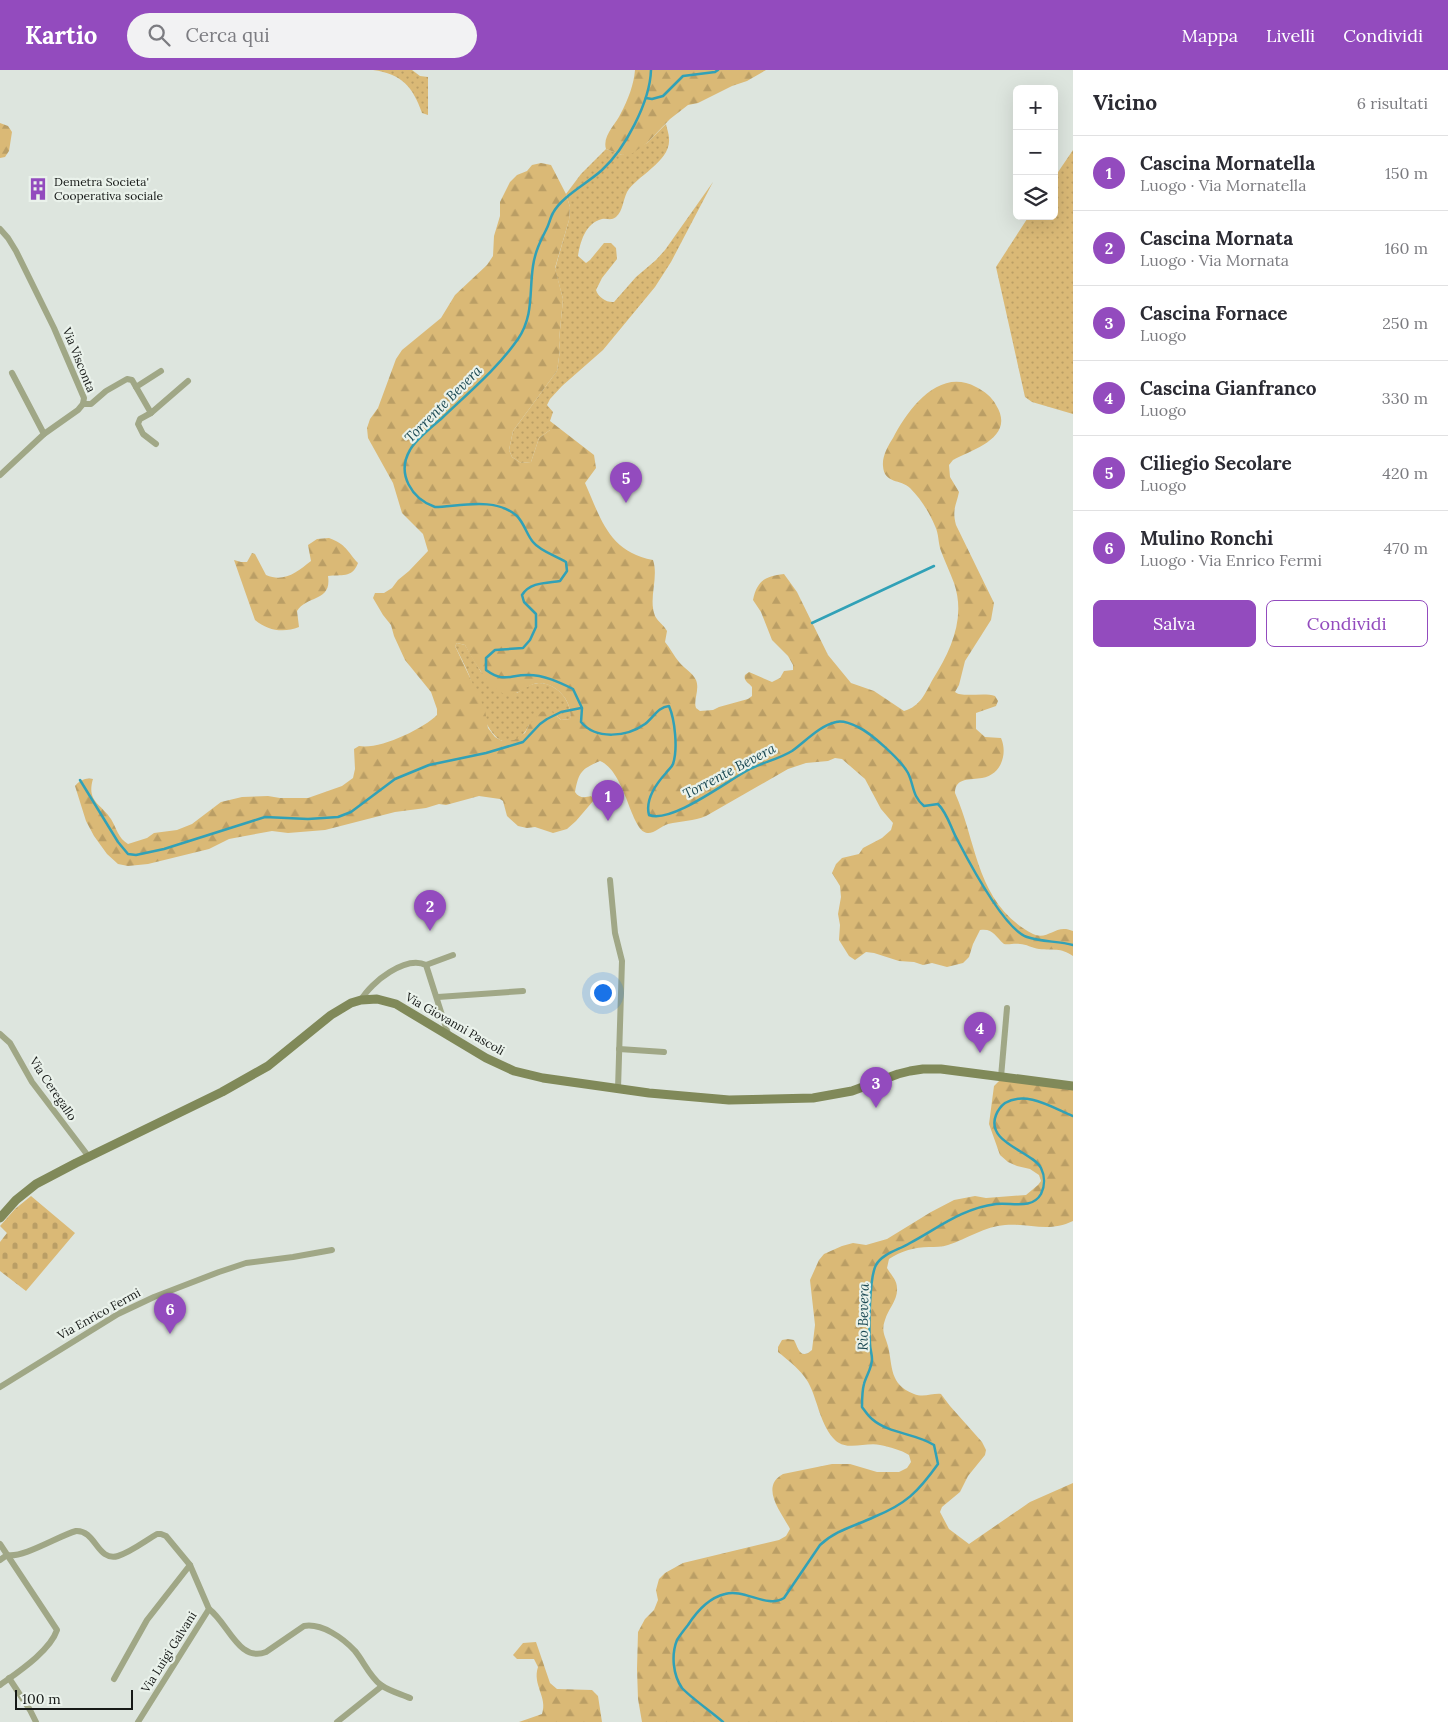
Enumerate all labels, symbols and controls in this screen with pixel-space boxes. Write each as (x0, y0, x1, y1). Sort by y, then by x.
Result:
search box (127, 13, 477, 58)
text: Kartio (25, 20, 97, 51)
icon: search (145, 21, 173, 49)
text: Cerca qui (185, 23, 270, 47)
text: Mappa (1181, 24, 1238, 47)
text: Livelli (1266, 24, 1315, 47)
text: Condividi (1343, 24, 1423, 47)
map controls (1013, 85, 1058, 220)
button: + (1013, 85, 1058, 130)
text: Vicino (1093, 89, 1157, 116)
text: 6 risultati (1357, 93, 1428, 113)
button: − (1013, 130, 1058, 175)
text: Cascina Mornatella (1140, 151, 1315, 175)
text: 1 (1106, 163, 1112, 183)
text: 150 m (1385, 163, 1428, 183)
place label: Demetra Societa' Cooperativa sociale (54, 174, 163, 203)
button: layers (1013, 175, 1058, 220)
text: Luogo · Via Mornatella (1140, 175, 1306, 195)
building icon: Demetra Societa' Cooperativa sociale (25, 176, 51, 202)
text: Cascina Mornata (1140, 226, 1293, 250)
text: 2 (1105, 238, 1113, 258)
text: 160 m (1384, 238, 1428, 258)
text: Luogo · Via Mornata (1140, 250, 1289, 270)
text: Cascina Fornace (1140, 301, 1287, 325)
text: 3 (1105, 313, 1113, 333)
text: 250 m (1382, 313, 1428, 333)
street label: Via Visconta (59, 324, 99, 394)
text: Luogo (1140, 325, 1186, 345)
water label: Torrente Bevera (401, 361, 486, 446)
text: Cascina Gianfranco (1140, 376, 1317, 400)
text: 4 (1105, 388, 1113, 408)
text: 330 m (1382, 388, 1428, 408)
text: Luogo (1140, 400, 1186, 420)
text: Ciliegio Secolare (1140, 451, 1292, 475)
pin: 5 (610, 462, 642, 503)
text: 5 (1105, 463, 1113, 483)
text: 420 m (1382, 463, 1428, 483)
text: Luogo (1140, 475, 1186, 495)
text: Mulino Ronchi (1140, 526, 1273, 550)
text: 6 (1104, 538, 1114, 558)
text: 470 m (1384, 538, 1428, 558)
text: Luogo · Via Enrico Fermi (1140, 550, 1322, 570)
button: Salva (1093, 600, 1256, 647)
button: Condividi (1266, 600, 1428, 647)
water label: Torrente Bevera (680, 739, 779, 803)
pin: 1 (592, 780, 624, 821)
pin: 2 (414, 890, 446, 931)
your location (590, 980, 616, 1006)
street label: Via Giovanni Pascoli (402, 989, 507, 1058)
pin: 4 (964, 1012, 996, 1053)
street label: Via Ceregallo (26, 1053, 80, 1123)
pin: 3 (860, 1067, 892, 1108)
water label: Rio Bevera (853, 1283, 873, 1351)
street label: Via Enrico Fermi (54, 1285, 143, 1343)
pin: 6 (154, 1293, 186, 1334)
street label: Via Luigi Galvani (137, 1608, 199, 1696)
scale bar (15, 1687, 132, 1710)
text: 100 m (22, 1690, 61, 1708)

